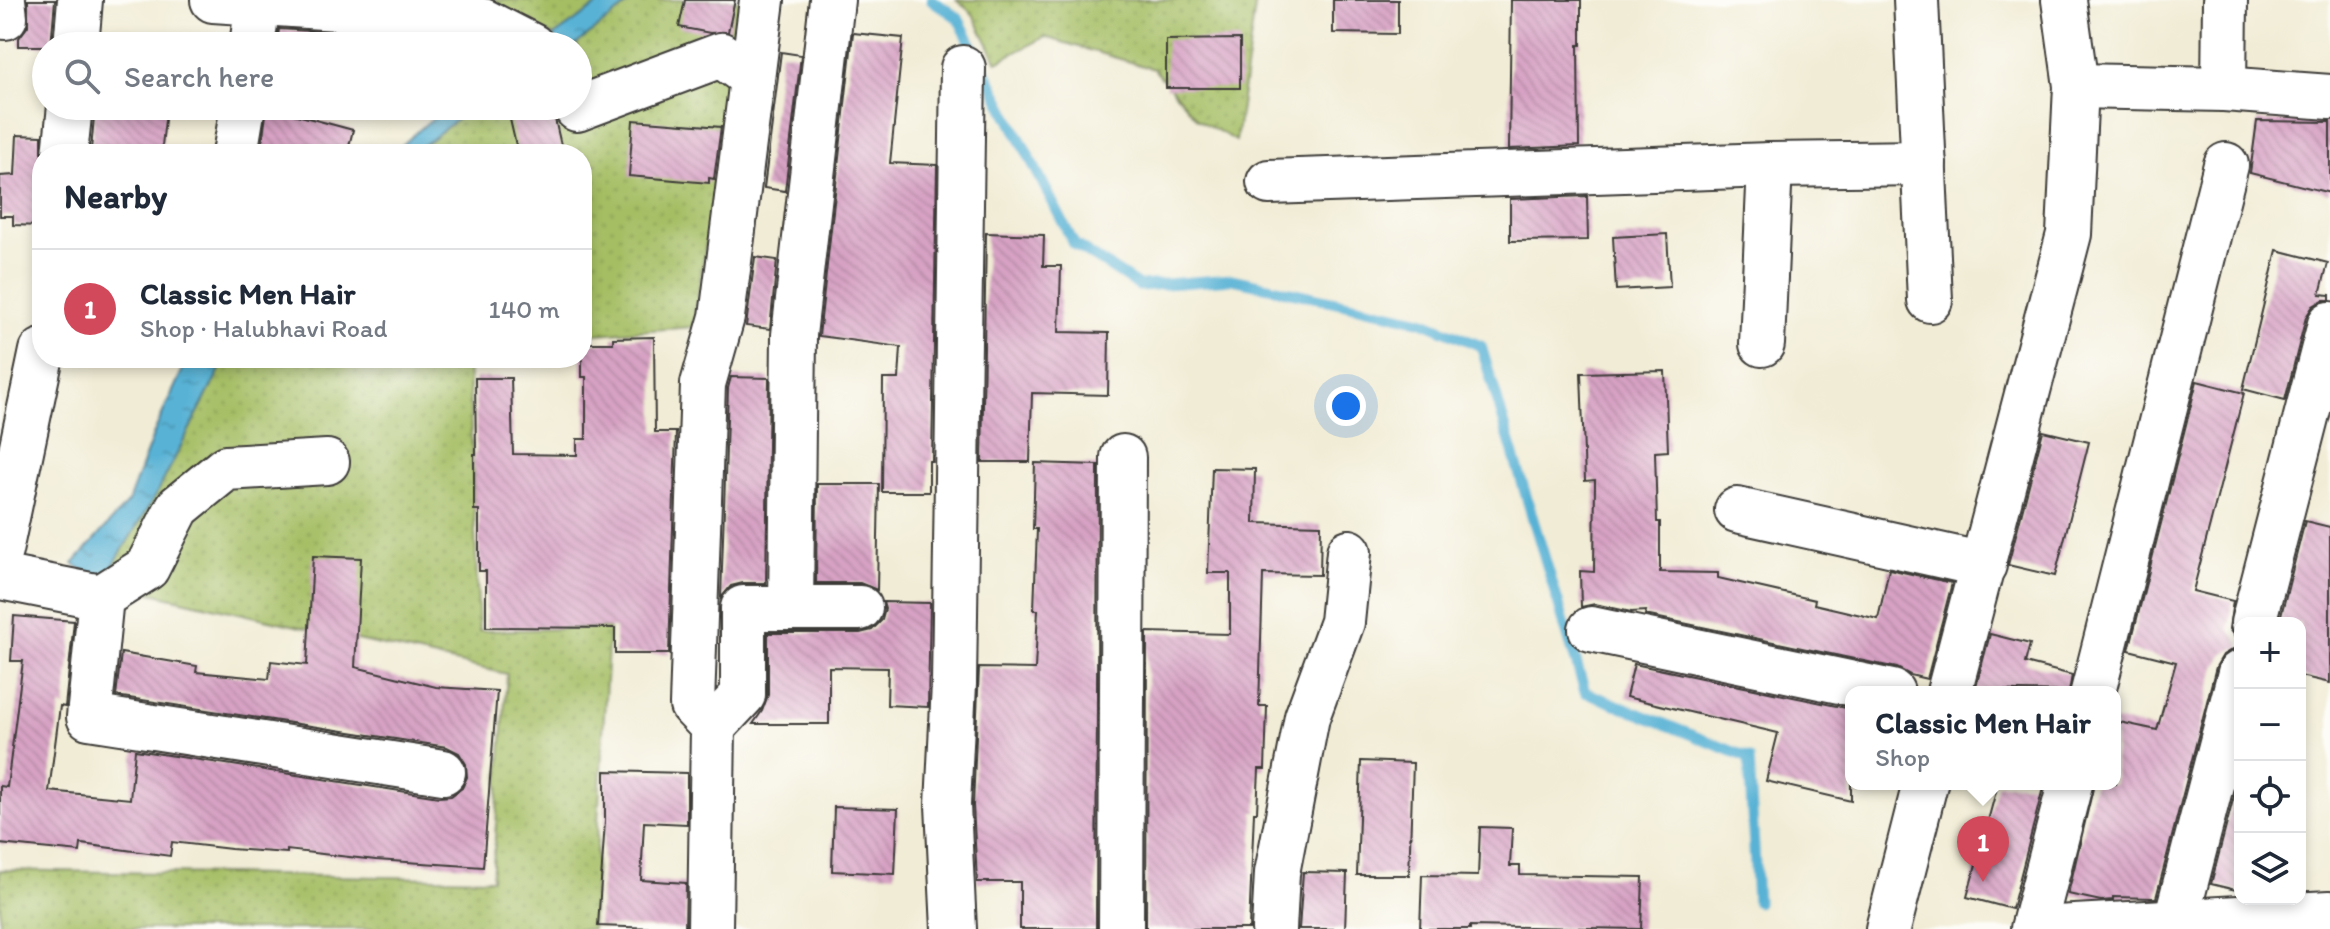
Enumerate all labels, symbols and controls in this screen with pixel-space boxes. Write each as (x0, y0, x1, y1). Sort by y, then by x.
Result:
search box (32, 32, 592, 120)
icon: search (60, 54, 104, 98)
text: Search here (124, 58, 274, 95)
text: Nearby (64, 176, 167, 217)
text: Classic Men Hair (140, 275, 356, 312)
text: 1 (84, 293, 96, 325)
text: 140 m (489, 293, 560, 325)
text: Shop · Halubhavi Road (140, 312, 387, 344)
your location (1326, 386, 1366, 426)
map controls (2234, 617, 2306, 905)
button: + (2234, 617, 2306, 689)
popup (1845, 686, 2121, 790)
button: − (2234, 689, 2306, 761)
text: Classic Men Hair (1875, 704, 2091, 741)
text: Shop (1875, 741, 1930, 773)
button: locate (2234, 761, 2306, 833)
pin: 1 (1957, 816, 2009, 882)
button: layers (2234, 833, 2306, 905)

